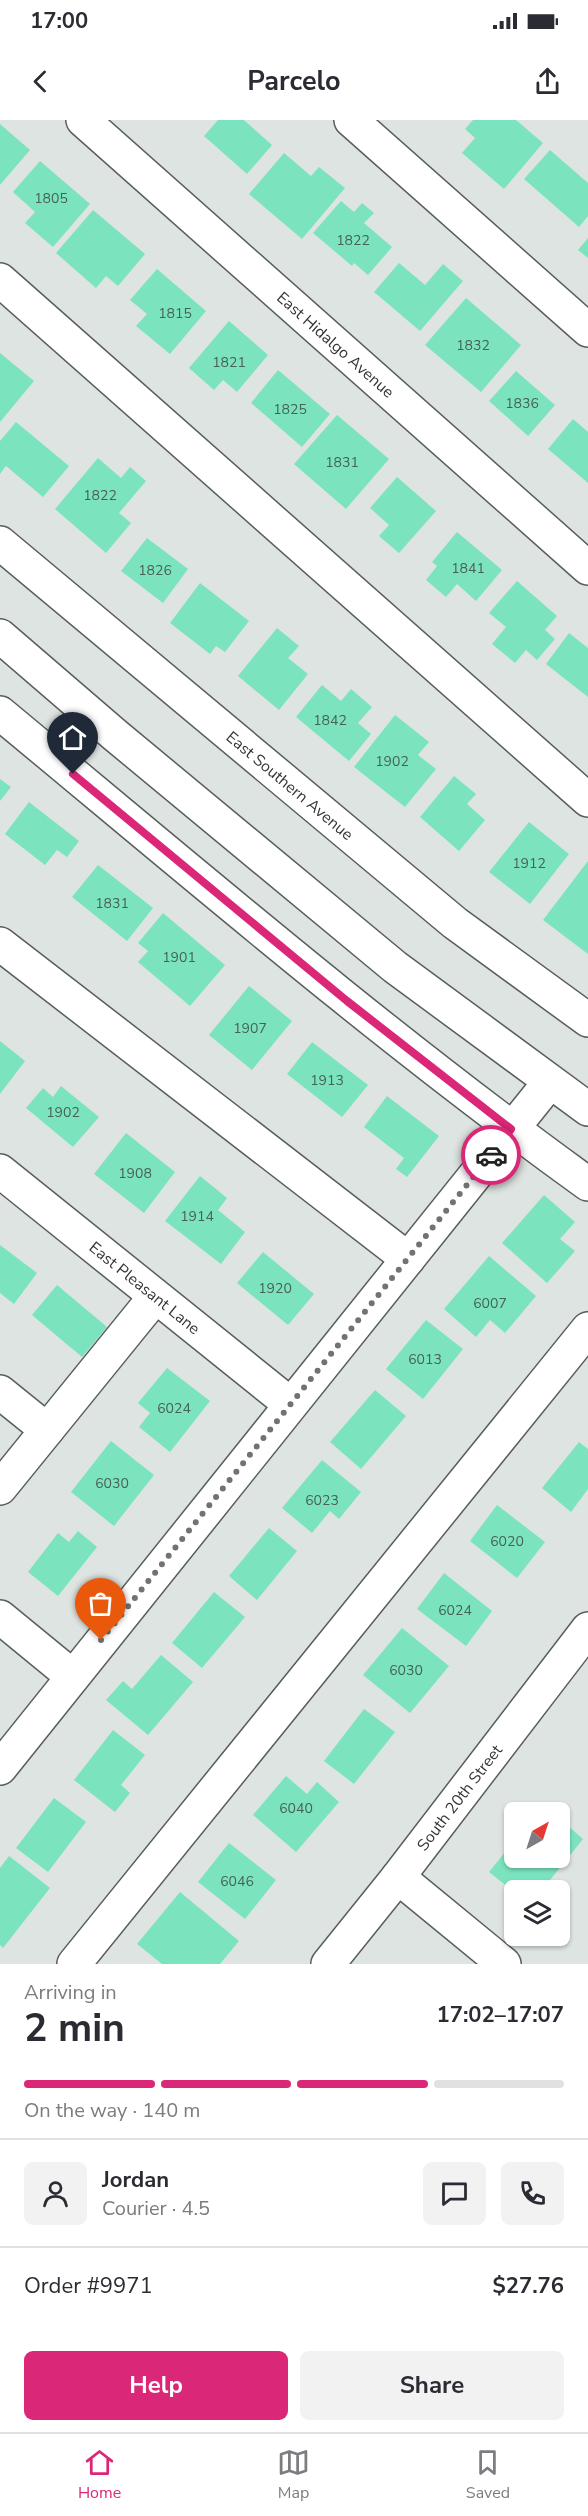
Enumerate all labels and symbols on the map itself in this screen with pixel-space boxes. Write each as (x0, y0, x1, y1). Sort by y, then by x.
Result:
house number: 1805 (34, 189, 68, 208)
house number: 1822 (336, 231, 370, 250)
street label: East Hidalgo Avenue (272, 287, 399, 403)
house number: 1815 (158, 304, 192, 323)
house number: 1832 (456, 336, 490, 355)
house number: 1821 (212, 353, 246, 372)
house number: 1836 (505, 394, 539, 413)
house number: 1825 (273, 400, 307, 419)
house number: 1831 (325, 453, 359, 472)
house number: 1822 (83, 486, 117, 505)
house number: 1841 (451, 559, 485, 578)
house number: 1826 (138, 561, 172, 580)
house number: 1842 (313, 711, 347, 730)
pin (47, 712, 98, 774)
street label: East Southern Avenue (221, 727, 358, 846)
house number: 1902 (375, 752, 409, 771)
house number: 1912 (512, 854, 546, 873)
house number: 1831 (95, 894, 129, 913)
house number: 1901 (162, 948, 196, 967)
house number: 1907 (233, 1019, 267, 1038)
house number: 1913 (310, 1071, 344, 1090)
house number: 1902 (46, 1103, 80, 1122)
courier (461, 1125, 521, 1185)
house number: 1908 (118, 1164, 152, 1183)
house number: 1914 (180, 1207, 214, 1226)
street label: East Pleasant Lane (84, 1237, 205, 1340)
house number: 1920 (258, 1279, 292, 1298)
house number: 6007 (473, 1294, 507, 1313)
house number: 6013 (408, 1350, 442, 1369)
house number: 6024 (157, 1399, 191, 1418)
house number: 6030 (95, 1474, 129, 1493)
house number: 6023 (305, 1491, 339, 1510)
house number: 6020 (490, 1532, 524, 1551)
pin (75, 1578, 126, 1640)
house number: 6024 (438, 1601, 472, 1620)
house number: 6030 (389, 1661, 423, 1680)
street label: South 20th Street (412, 1740, 508, 1856)
house number: 6040 (279, 1799, 313, 1818)
north arrow (504, 1802, 570, 1868)
house number: 6046 (220, 1872, 254, 1891)

